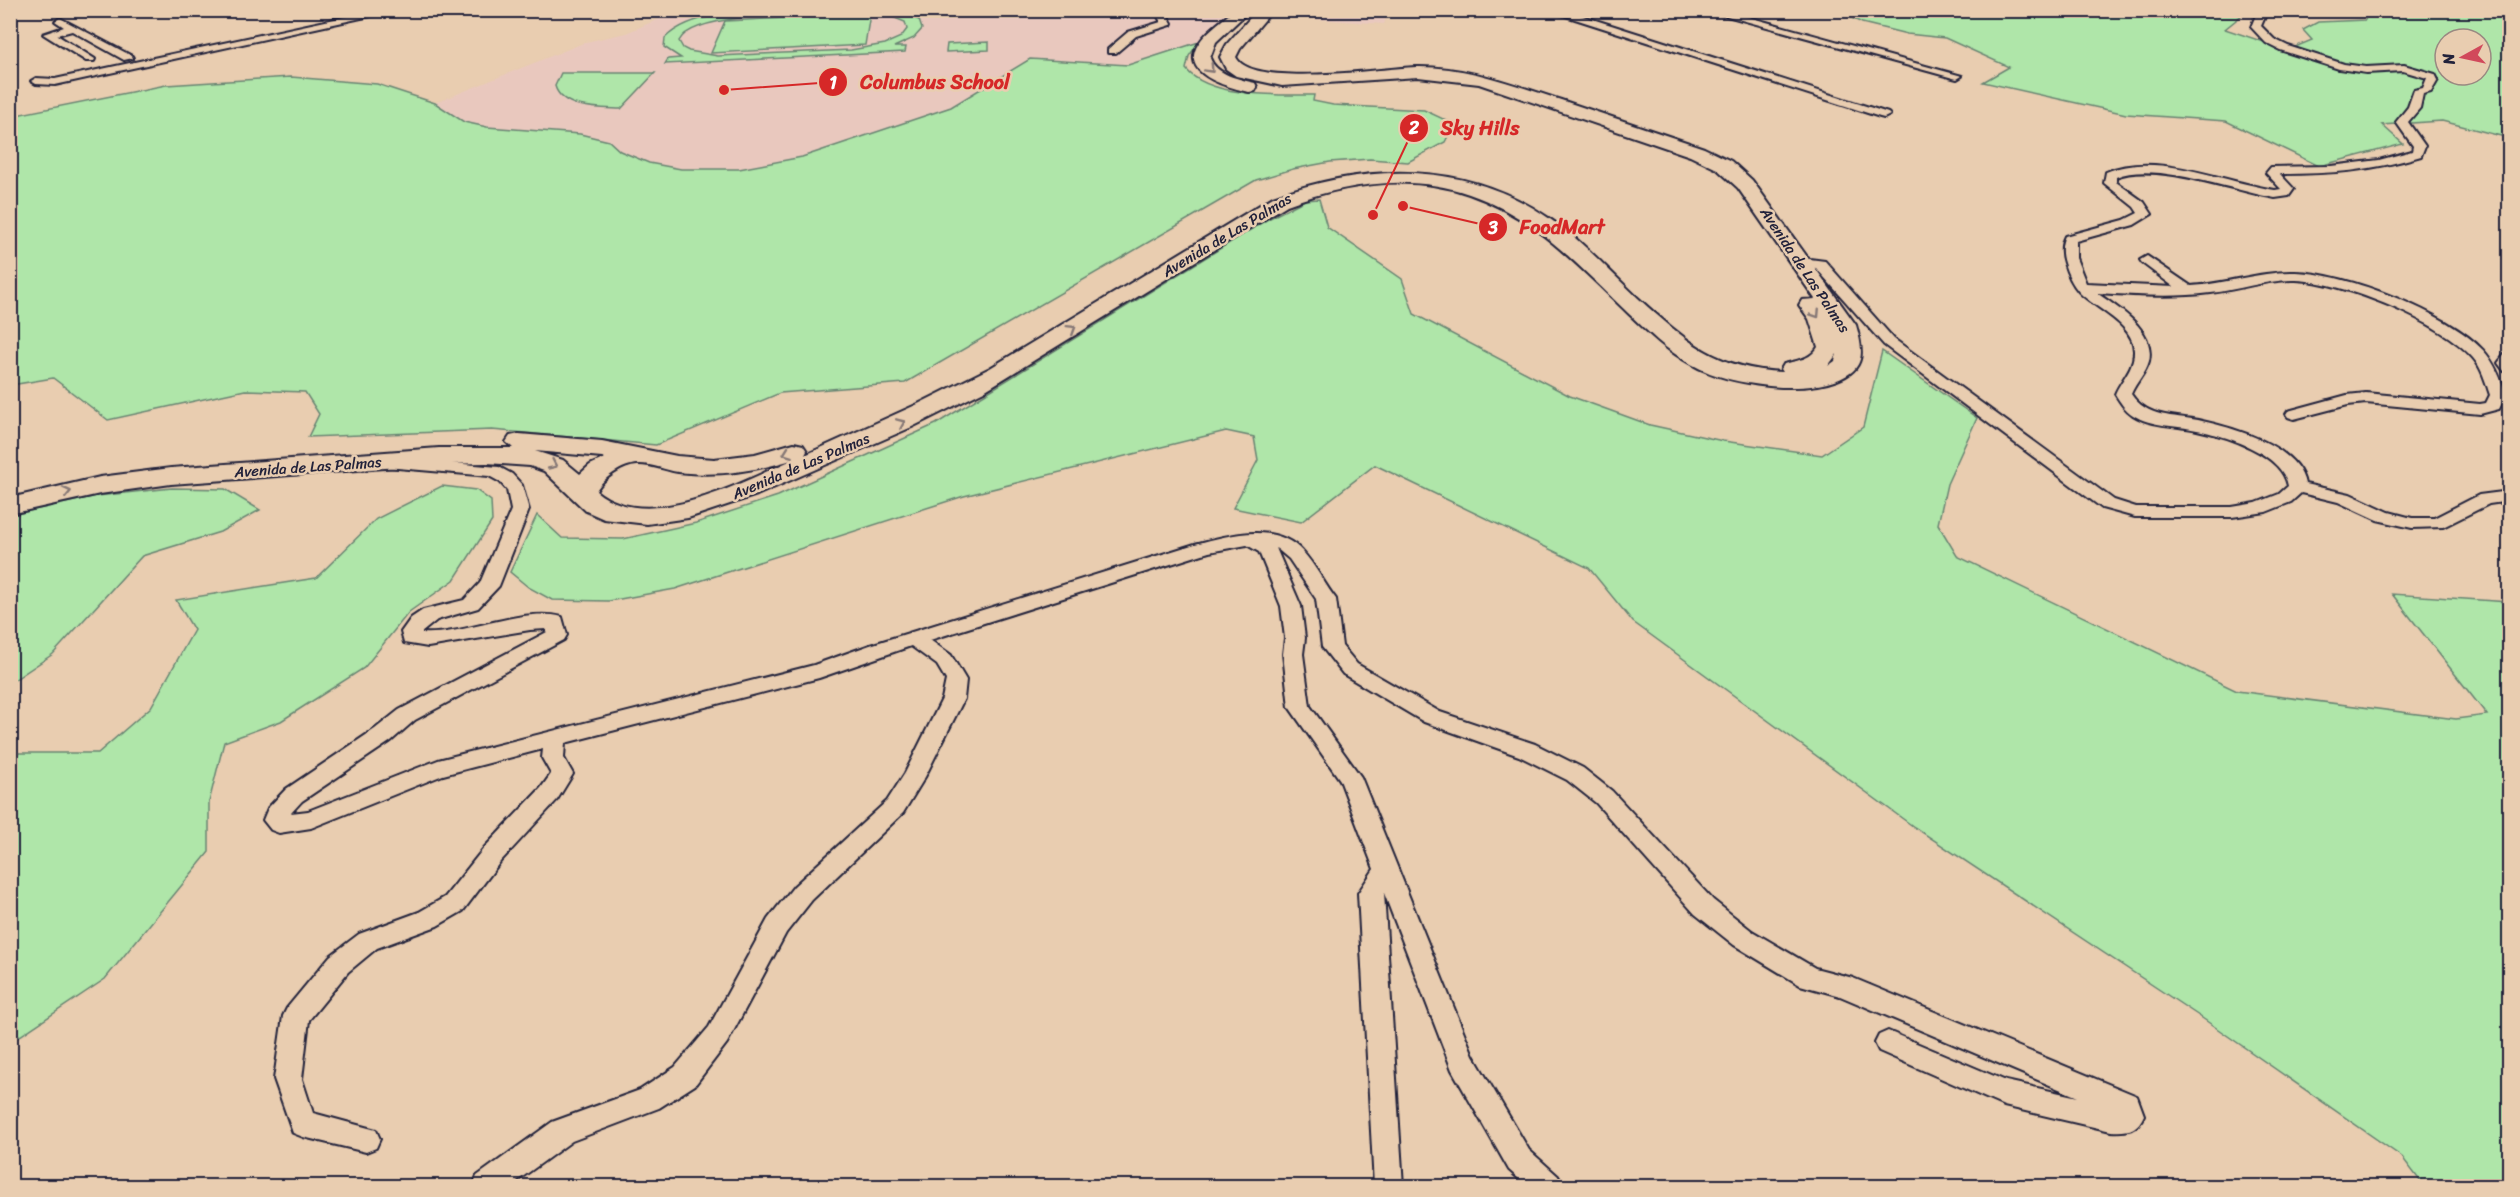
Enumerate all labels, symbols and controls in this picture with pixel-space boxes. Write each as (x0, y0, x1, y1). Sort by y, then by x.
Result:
north arrow (2433, 27, 2493, 87)
text: N (2433, 51, 2464, 68)
callout: Columbus School (818, 63, 1021, 101)
one-way arrow (1203, 63, 1214, 73)
text: Columbus School (859, 65, 1011, 100)
text: 1 (829, 67, 837, 99)
callout: Sky Hills (1399, 109, 1531, 147)
text: Sky Hills (1439, 111, 1520, 146)
text: 2 (1408, 112, 1420, 144)
street label: Avenida de Las Palmas (1156, 186, 1297, 285)
street label: Avenida de Las Palmas (1752, 201, 1857, 338)
callout: FoodMart (1478, 208, 1617, 246)
text: FoodMart (1518, 210, 1607, 245)
text: 3 (1487, 212, 1498, 244)
one-way arrow (1808, 307, 1819, 318)
one-way arrow (1066, 324, 1076, 336)
one-way arrow (895, 418, 906, 430)
street label: Avenida de Las Palmas (727, 425, 874, 507)
one-way arrow (782, 446, 793, 458)
street label: Avenida de Las Palmas (233, 449, 383, 485)
one-way arrow (546, 458, 557, 470)
one-way arrow (62, 487, 72, 500)

